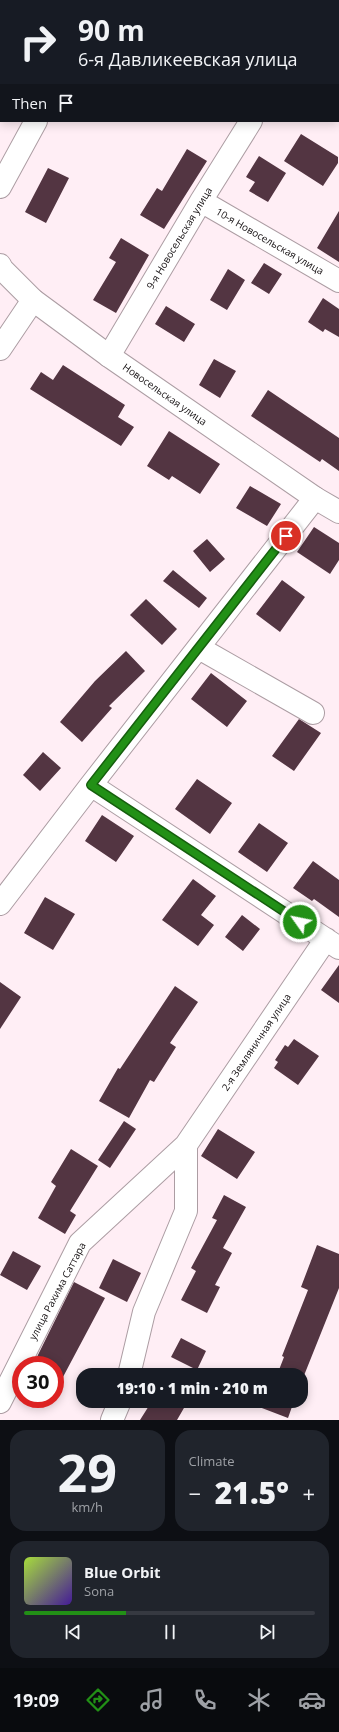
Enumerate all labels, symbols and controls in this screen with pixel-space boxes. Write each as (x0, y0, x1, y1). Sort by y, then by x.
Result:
text: 90 m (78, 11, 145, 49)
icon: right (12, 16, 64, 68)
text: 6-я Давликеевская улица (78, 47, 298, 71)
icon: arrive (55, 92, 77, 114)
text: Then (12, 93, 47, 113)
street label: 9-я Новосельская улица (143, 184, 215, 292)
street label: 10-я Новосельская улица (213, 204, 327, 278)
street label: Новосельская улица (120, 360, 210, 428)
pin (269, 519, 303, 553)
icon: arrive (275, 525, 297, 547)
position arrow (279, 901, 321, 943)
street label: 2-я Земляничная улица (218, 991, 294, 1093)
street label: улица Рахима Саттара (25, 1240, 89, 1342)
speed limit sign: 30 (12, 1356, 64, 1408)
text: 19:10 · 1 min · 210 m (116, 1378, 268, 1398)
text: 29 (58, 1436, 117, 1507)
text: Climate (189, 1452, 234, 1470)
text: 21.5° (215, 1472, 289, 1513)
text: − (189, 1478, 201, 1508)
text: + (302, 1478, 315, 1508)
text: km/h (71, 1498, 103, 1516)
text: Blue Orbit (84, 1562, 161, 1582)
text: Sona (84, 1582, 114, 1600)
icon: previous (62, 1621, 84, 1643)
icon: pause (159, 1621, 181, 1643)
icon: next (256, 1621, 278, 1643)
icon: directions (84, 1686, 112, 1714)
icon: music (138, 1686, 166, 1714)
icon: phone (191, 1686, 219, 1714)
icon: climate (245, 1686, 273, 1714)
icon: car (298, 1686, 326, 1714)
text: 19:09 (13, 1688, 59, 1712)

